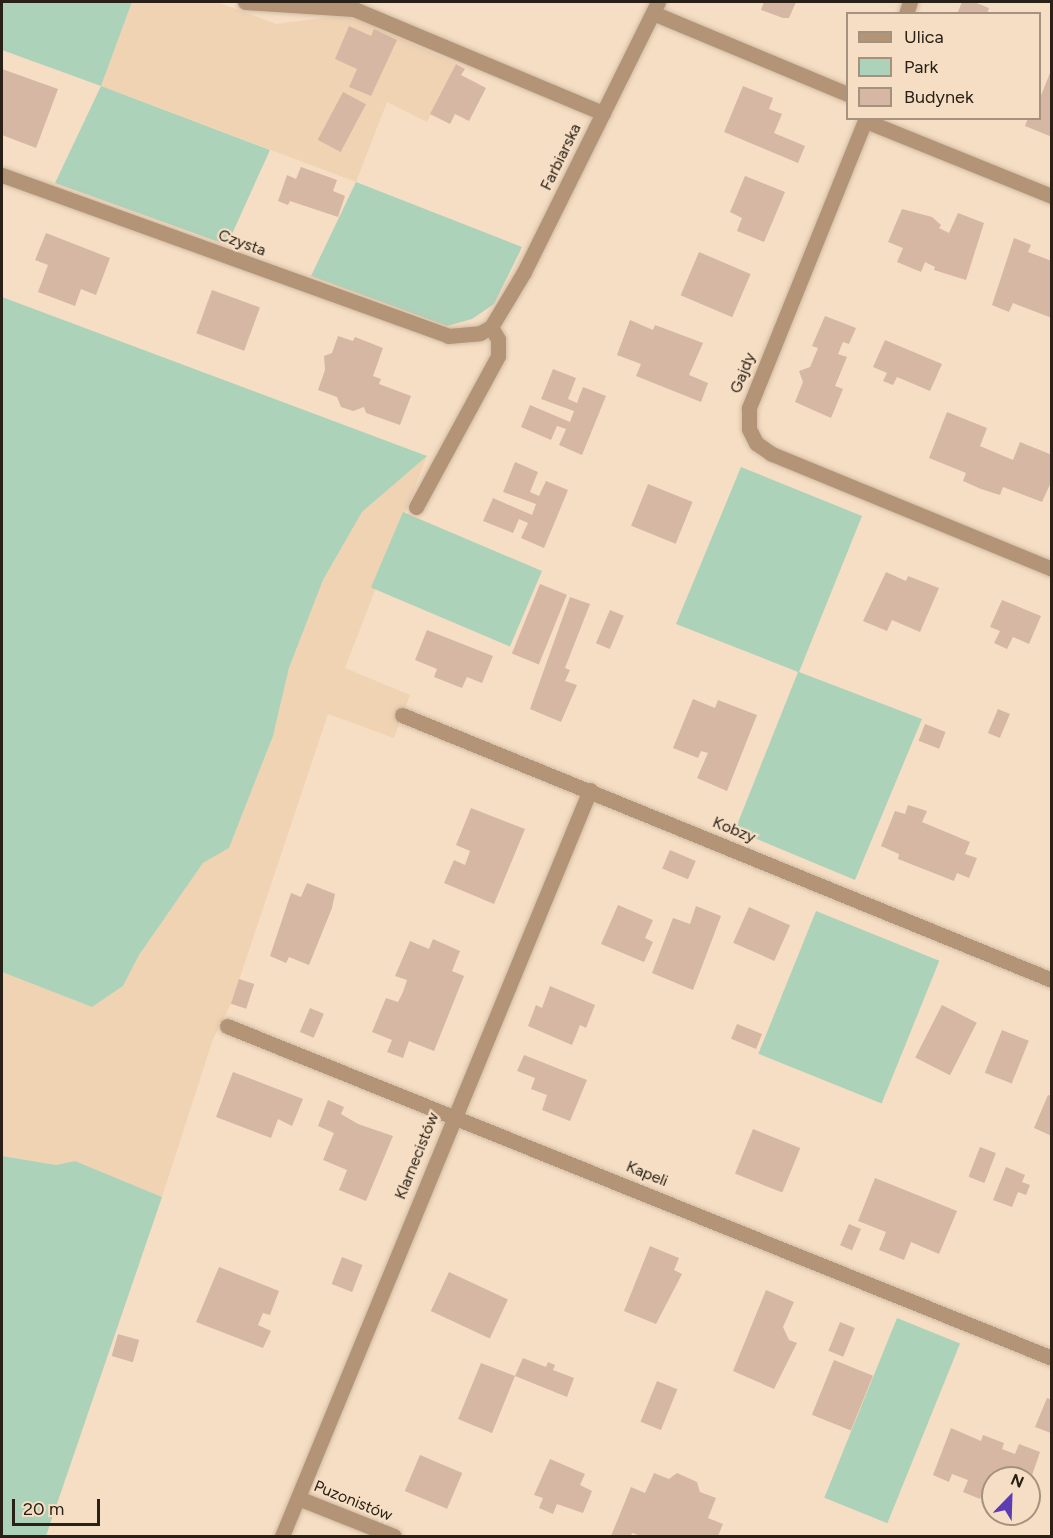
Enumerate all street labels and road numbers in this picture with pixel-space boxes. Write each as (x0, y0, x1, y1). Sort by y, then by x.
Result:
street label: Farbiarska (537, 120, 585, 194)
street label: Czysta (215, 226, 269, 260)
street label: Gajdy (726, 350, 760, 396)
street label: Kobzy (710, 813, 758, 847)
street label: Klarnecistów (391, 1110, 443, 1202)
street label: Kapeli (623, 1157, 671, 1191)
street label: Puzonistów (311, 1477, 395, 1525)

